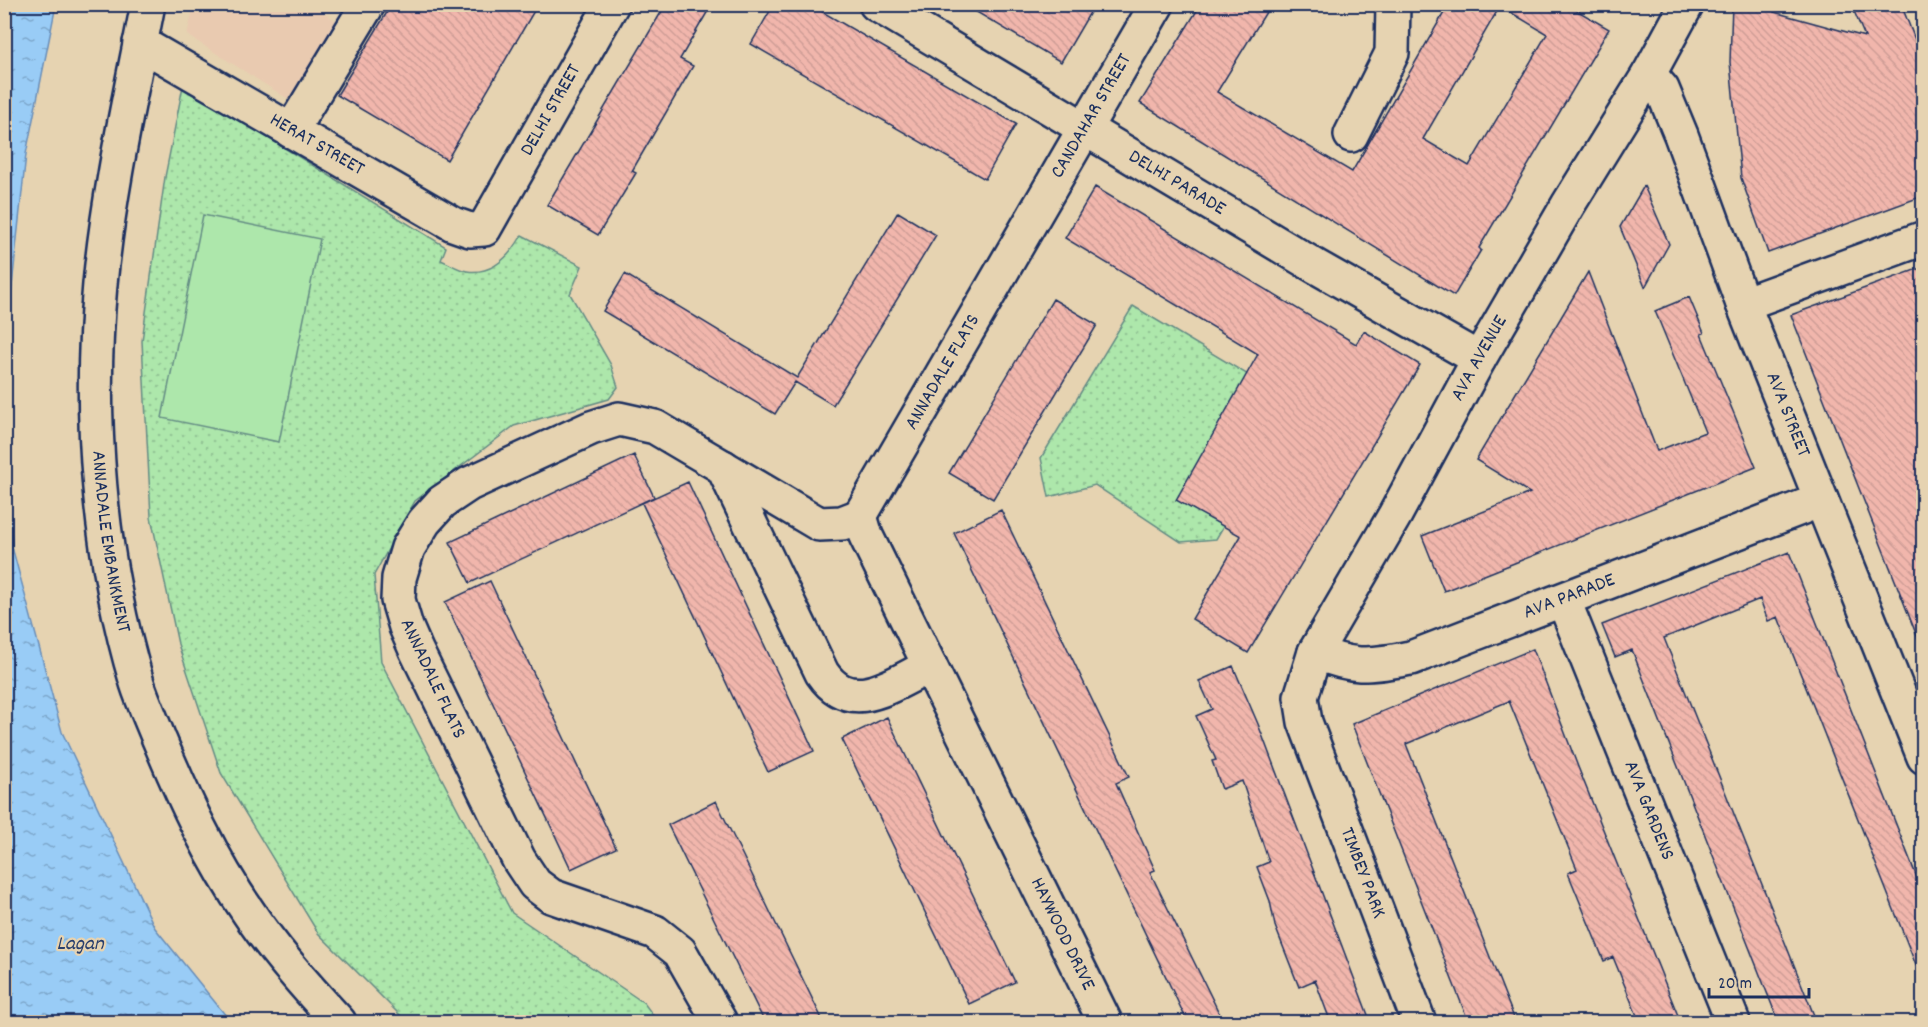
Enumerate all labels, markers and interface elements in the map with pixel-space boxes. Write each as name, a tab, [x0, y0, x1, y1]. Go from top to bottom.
street label: CANDAHAR STREET	[1045, 49, 1139, 184]
street label: DELHI STREET	[514, 59, 589, 161]
street label: HERAT STREET	[264, 107, 369, 184]
street label: DELHI PARADE	[1123, 143, 1230, 223]
street label: ANNADALE FLATS	[899, 309, 988, 435]
street label: AVA AVENUE	[1445, 310, 1515, 406]
street label: AVA STREET	[1758, 368, 1817, 461]
street label: ANNADALE EMBANKMENT	[83, 450, 137, 636]
street label: AVA PARADE	[1520, 567, 1619, 627]
street label: ANNADALE FLATS	[392, 614, 472, 744]
street label: AVA GARDENS	[1616, 757, 1681, 865]
street label: TIMBEY PARK	[1332, 823, 1392, 923]
street label: HAYWOOD DRIVE	[1022, 873, 1102, 996]
water label: Lagan	[56, 930, 105, 960]
scale bar	[1709, 961, 1810, 999]
text: 20 m	[1718, 972, 1752, 997]

